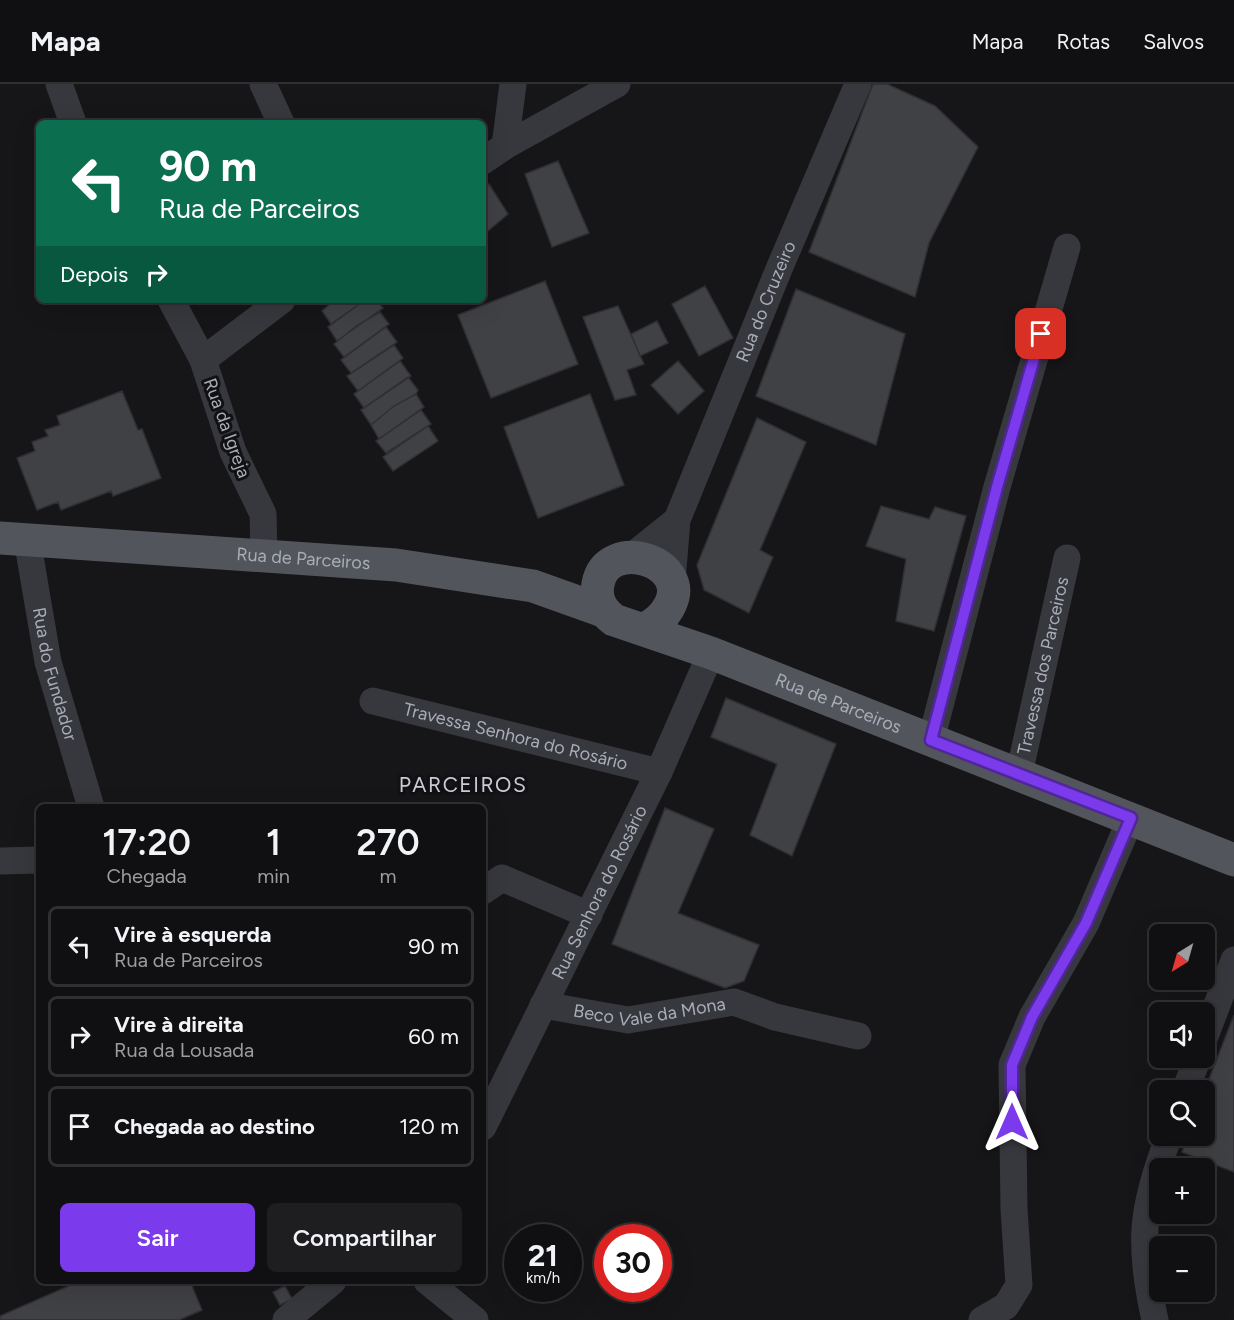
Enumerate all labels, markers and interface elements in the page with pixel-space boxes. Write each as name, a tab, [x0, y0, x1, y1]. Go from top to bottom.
text: Mapa	[30, 24, 101, 58]
text: Mapa	[972, 29, 1023, 54]
text: Rotas	[1056, 29, 1110, 54]
text: Salvos	[1143, 29, 1204, 54]
text: 90 m	[159, 141, 257, 192]
icon: left	[60, 144, 138, 222]
text: Rua de Parceiros	[159, 192, 360, 225]
street label: Rua do Cruzeiro	[731, 238, 801, 365]
icon: right	[140, 258, 173, 291]
text: Depois	[60, 261, 128, 288]
pin	[1015, 308, 1066, 359]
icon: arrive	[1024, 317, 1057, 350]
street label: Rua da Igreja	[199, 375, 255, 481]
street label: Rua de Parceiros	[236, 543, 371, 574]
street label: Travessa dos Parceiros	[1013, 575, 1074, 757]
street label: Rua do Fundador	[28, 606, 82, 743]
street label: Rua de Parceiros	[772, 668, 905, 738]
street label: Travessa Senhora do Rosário	[401, 698, 630, 775]
district label: PARCEIROS	[399, 772, 527, 797]
street label: Rua Senhora do Rosário	[547, 802, 652, 983]
text: 17:20	[102, 821, 191, 864]
text: 1	[266, 821, 281, 864]
text: 270	[356, 821, 420, 864]
text: Chegada	[106, 864, 187, 888]
text: min	[257, 864, 290, 888]
text: m	[379, 864, 397, 888]
text: Vire à esquerda	[114, 921, 272, 948]
north arrow	[1149, 924, 1215, 990]
map controls	[1149, 924, 1215, 1302]
icon: left	[63, 930, 96, 963]
text: 90 m	[408, 933, 459, 960]
text: Rua de Parceiros	[114, 948, 263, 972]
street label: Beco Vale da Mona	[572, 993, 727, 1031]
button: sound	[1149, 1002, 1215, 1068]
text: Vire à direita	[114, 1011, 244, 1038]
icon: right	[63, 1020, 96, 1053]
text: 60 m	[408, 1023, 459, 1050]
text: Rua da Lousada	[114, 1038, 254, 1062]
button: search	[1149, 1080, 1215, 1146]
position arrow	[980, 1090, 1044, 1154]
icon: arrive	[63, 1110, 96, 1143]
text: Chegada ao destino	[114, 1113, 315, 1140]
text: 120 m	[399, 1113, 459, 1140]
button: +	[1149, 1158, 1215, 1224]
button: Sair	[60, 1203, 255, 1272]
button: Compartilhar	[267, 1203, 462, 1272]
speed limit sign: 30	[594, 1224, 672, 1302]
button: −	[1149, 1236, 1215, 1302]
text: 21	[528, 1237, 558, 1274]
text: km/h	[526, 1269, 560, 1287]

